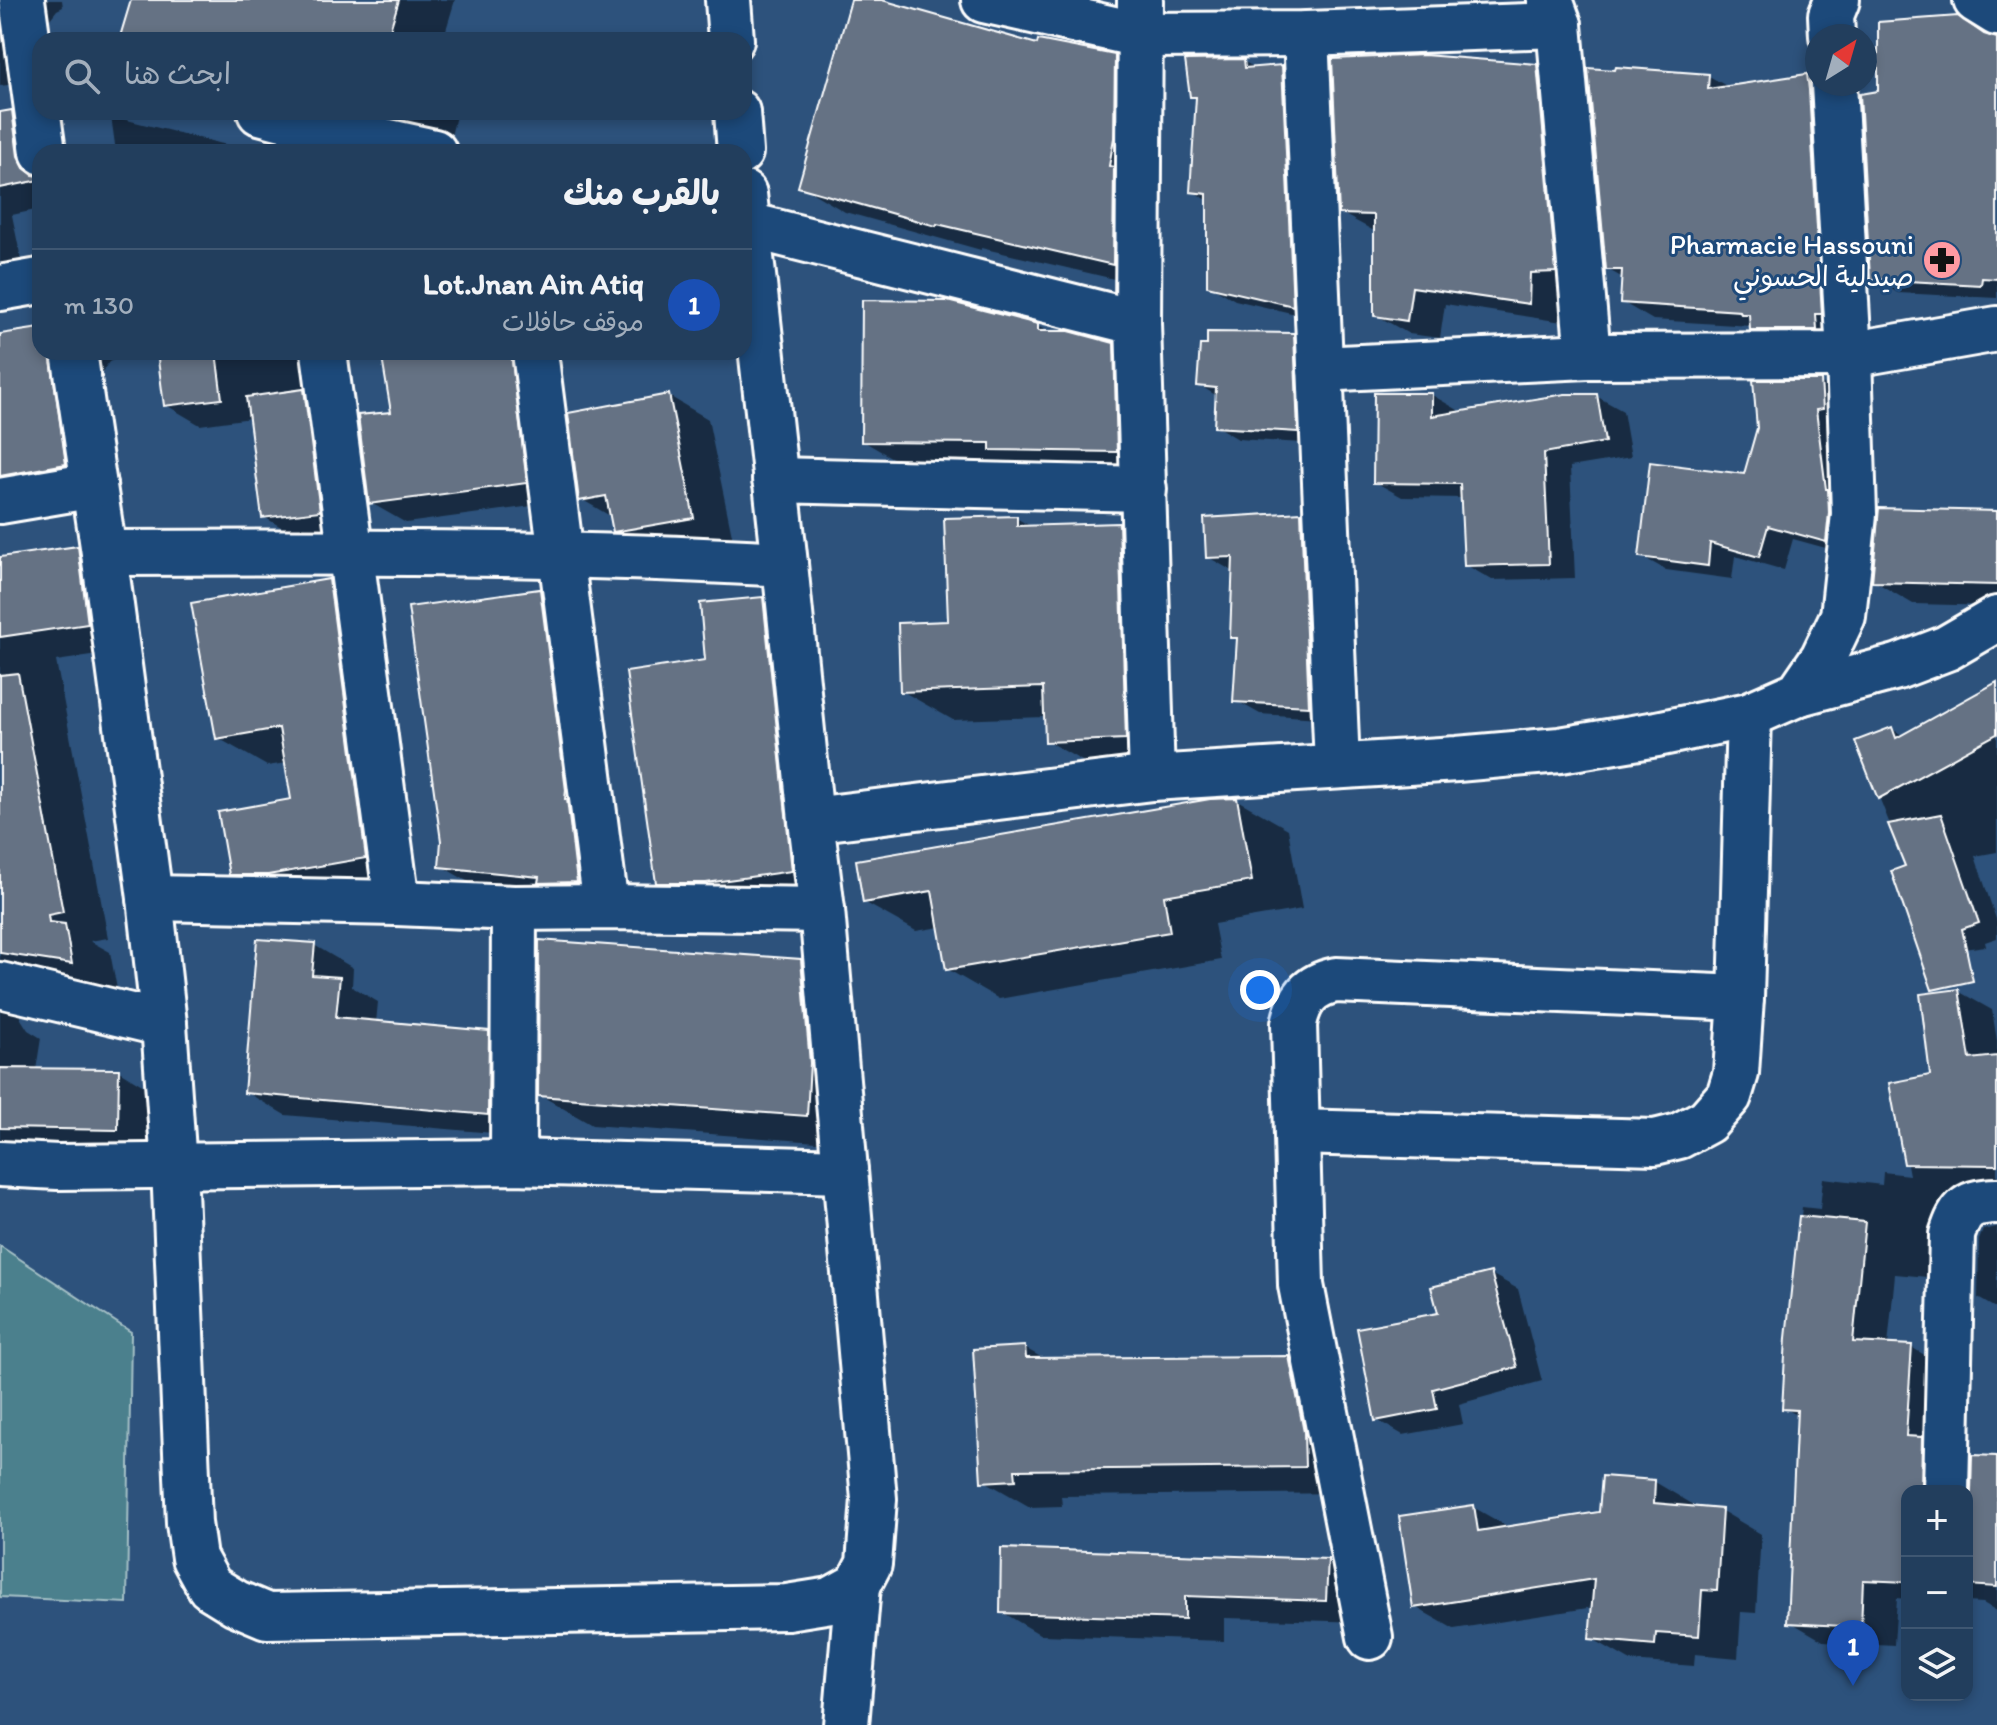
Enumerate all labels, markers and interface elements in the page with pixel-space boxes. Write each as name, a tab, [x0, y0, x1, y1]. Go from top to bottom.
north arrow	[1805, 24, 1877, 96]
search box	[32, 32, 752, 120]
icon: search	[60, 54, 104, 98]
text: ابحث هنا	[124, 55, 231, 92]
text: بالقرب منك	[563, 173, 720, 214]
place label: Pharmacie Hassouni صيدلية الحسوني	[1670, 227, 1914, 301]
pharmacy icon: Pharmacie Hassouni صيدلية الحسوني	[1921, 239, 1963, 281]
text: Lot.Jnan Ain Atiq	[423, 265, 644, 302]
text: 130 m	[64, 289, 134, 321]
text: 1	[688, 289, 700, 321]
text: موقف حافلات	[502, 306, 644, 338]
your location	[1240, 970, 1280, 1010]
map controls	[1901, 1485, 1973, 1701]
button: +	[1901, 1485, 1973, 1557]
button: −	[1901, 1557, 1973, 1629]
pin: 1	[1827, 1620, 1879, 1686]
button: layers	[1901, 1629, 1973, 1701]

